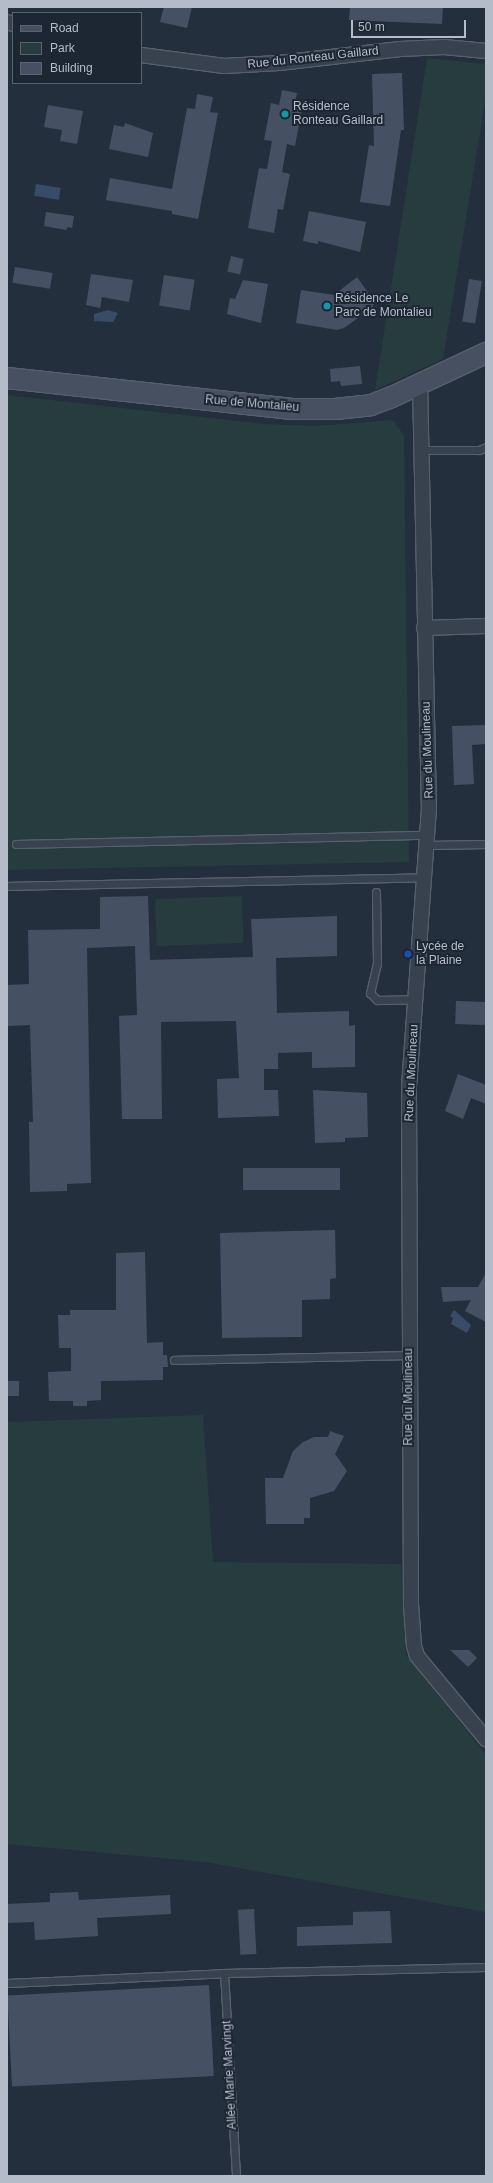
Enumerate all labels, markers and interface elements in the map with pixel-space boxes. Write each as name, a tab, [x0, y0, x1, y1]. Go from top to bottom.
legend	[12, 12, 142, 84]
scale bar	[353, 12, 468, 38]
text: 50 m	[358, 20, 385, 34]
text: Road	[50, 21, 79, 35]
text: Park	[50, 41, 75, 55]
street label: Rue du Ronteau Gaillard	[247, 44, 379, 72]
text: Building	[50, 61, 93, 75]
place label: Résidence Ronteau Gaillard	[293, 100, 383, 128]
marker: Résidence Ronteau Gaillard	[280, 109, 290, 119]
place label: Résidence Le Parc de Montalieu	[335, 292, 432, 320]
marker: Résidence Le Parc de Montalieu	[322, 301, 332, 311]
street label: Rue de Montalieu	[205, 393, 299, 415]
street label: Rue du Moulineau	[419, 701, 437, 799]
place label: Lycée de la Plaine	[416, 940, 464, 968]
marker: Lycée de la Plaine	[403, 949, 413, 959]
street label: Rue du Moulineau	[402, 1024, 422, 1122]
street label: Rue du Moulineau	[402, 1348, 416, 1446]
street label: Allée Marie Marvingt	[220, 2020, 240, 2130]

